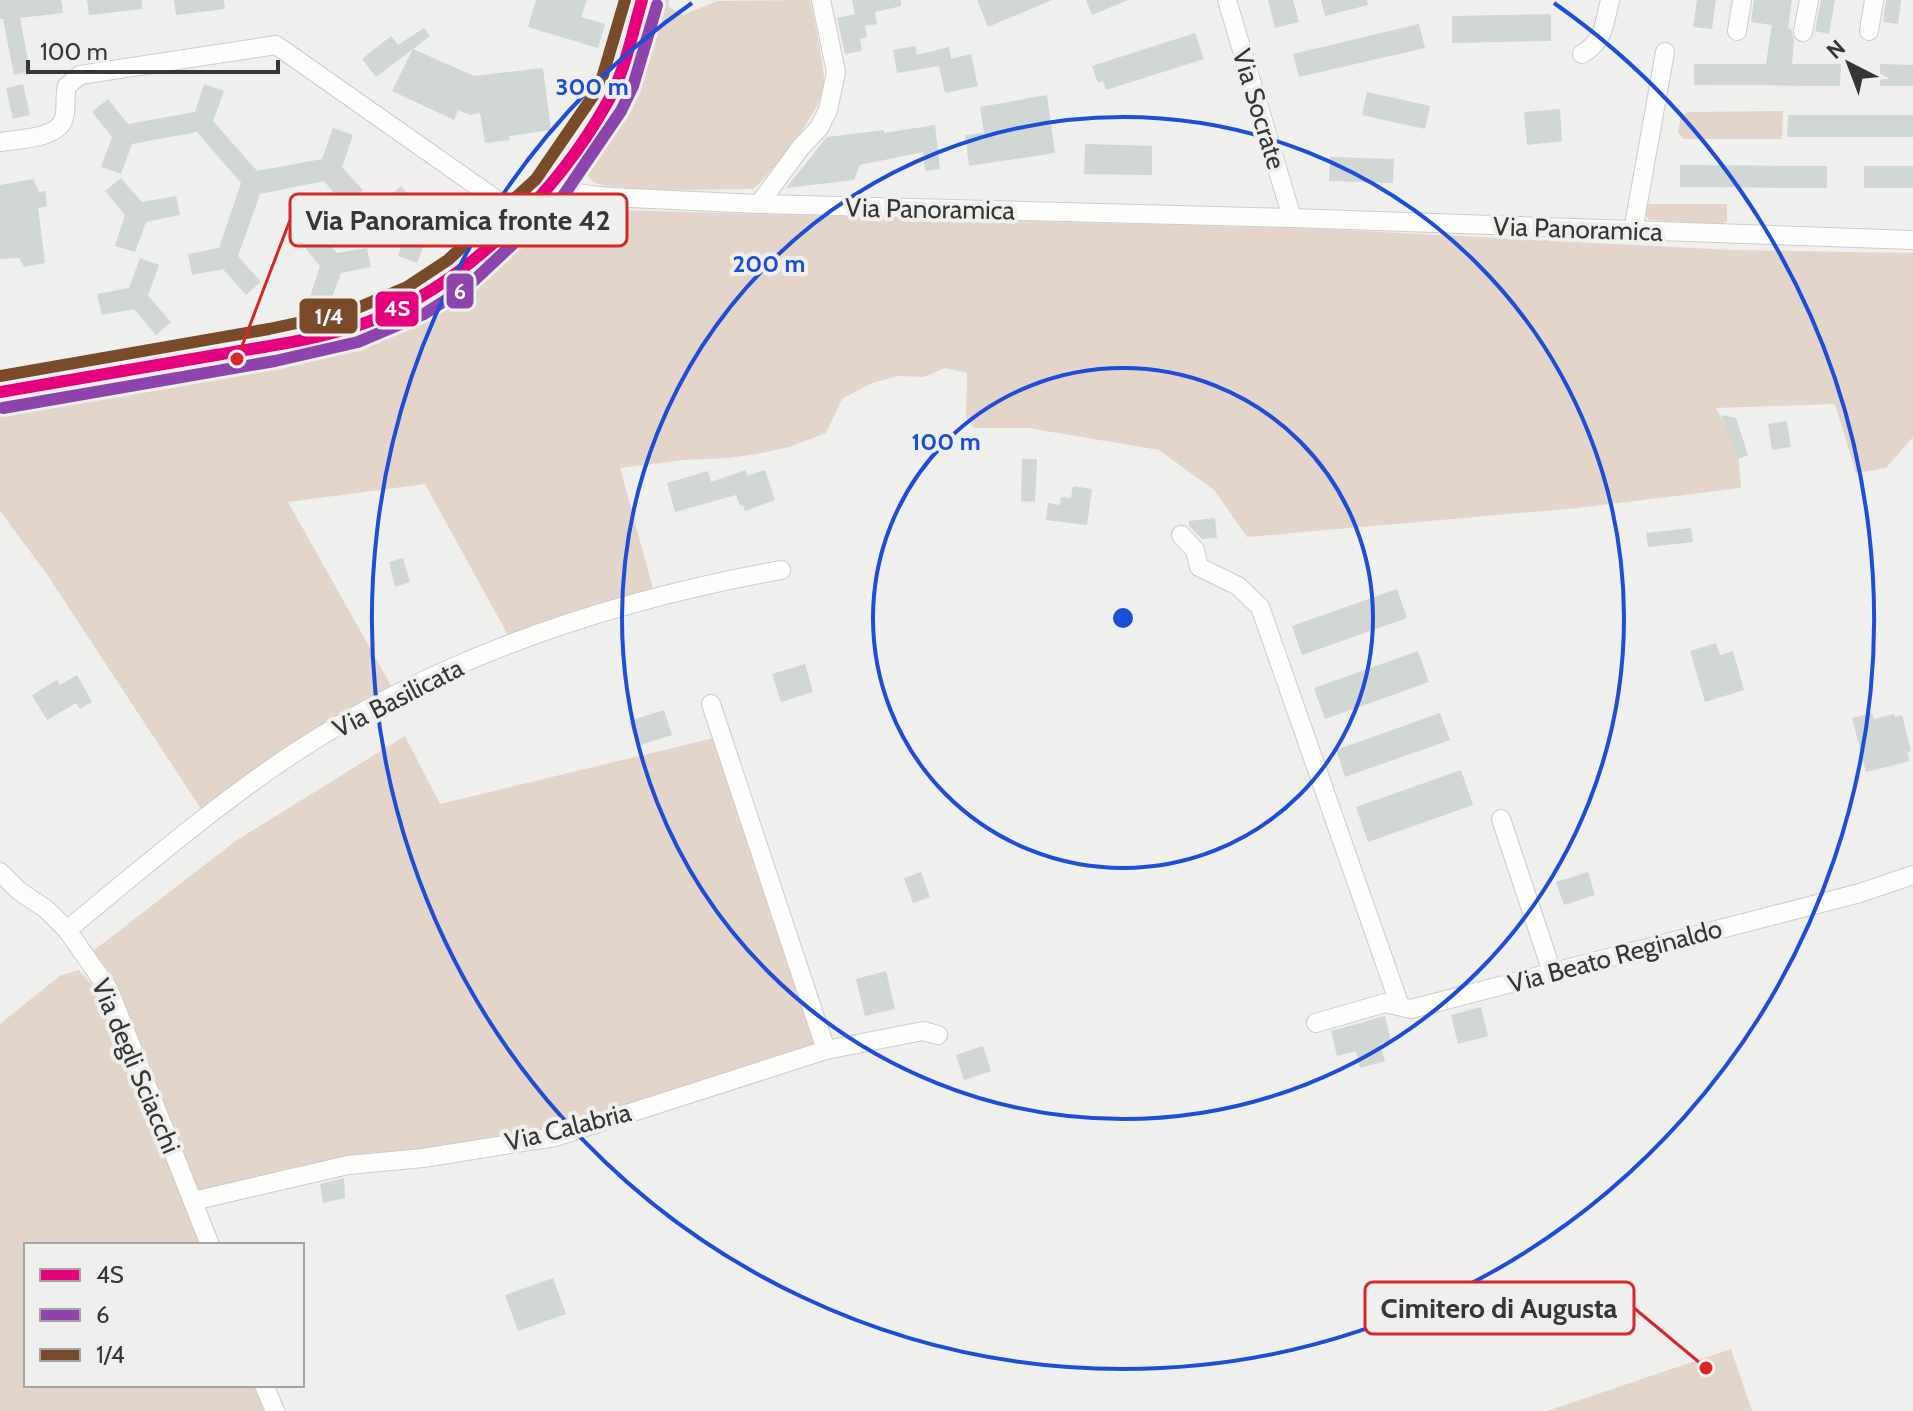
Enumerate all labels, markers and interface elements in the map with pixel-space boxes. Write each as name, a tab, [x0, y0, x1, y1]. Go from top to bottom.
scale bar	[28, 24, 278, 74]
north arrow	[1809, 24, 1889, 104]
text: N	[1821, 34, 1851, 65]
text: 100 m	[40, 37, 108, 66]
street label: Via Socrate	[1226, 45, 1292, 173]
text: 300 m	[555, 72, 629, 101]
street label: Via Panoramica	[845, 192, 1016, 226]
callout: Via Panoramica fronte 42	[290, 194, 627, 246]
text: Via Panoramica fronte 42	[305, 203, 611, 237]
street label: Via Panoramica	[1493, 210, 1664, 248]
text: 200 m	[733, 249, 805, 278]
line badge: 6	[445, 272, 475, 310]
text: 6	[454, 278, 466, 305]
line badge: 4S	[374, 290, 420, 328]
text: 4S	[384, 295, 410, 322]
line badge: 1/4	[298, 297, 359, 335]
text: 1/4	[315, 303, 343, 330]
text: 100 m	[911, 427, 981, 456]
centre of rings	[1109, 604, 1137, 632]
street label: Via Basilicata	[327, 651, 469, 745]
street label: Via Beato Reginaldo	[1505, 912, 1725, 1000]
street label: Via degli Sciacchi	[85, 974, 187, 1158]
street label: Via Calabria	[502, 1096, 635, 1158]
legend	[24, 1243, 304, 1387]
text: 4S	[96, 1260, 124, 1289]
callout: Cimitero di Augusta	[1365, 1282, 1634, 1334]
text: Cimitero di Augusta	[1380, 1291, 1618, 1325]
text: 6	[96, 1300, 110, 1329]
text: 1/4	[96, 1340, 125, 1369]

